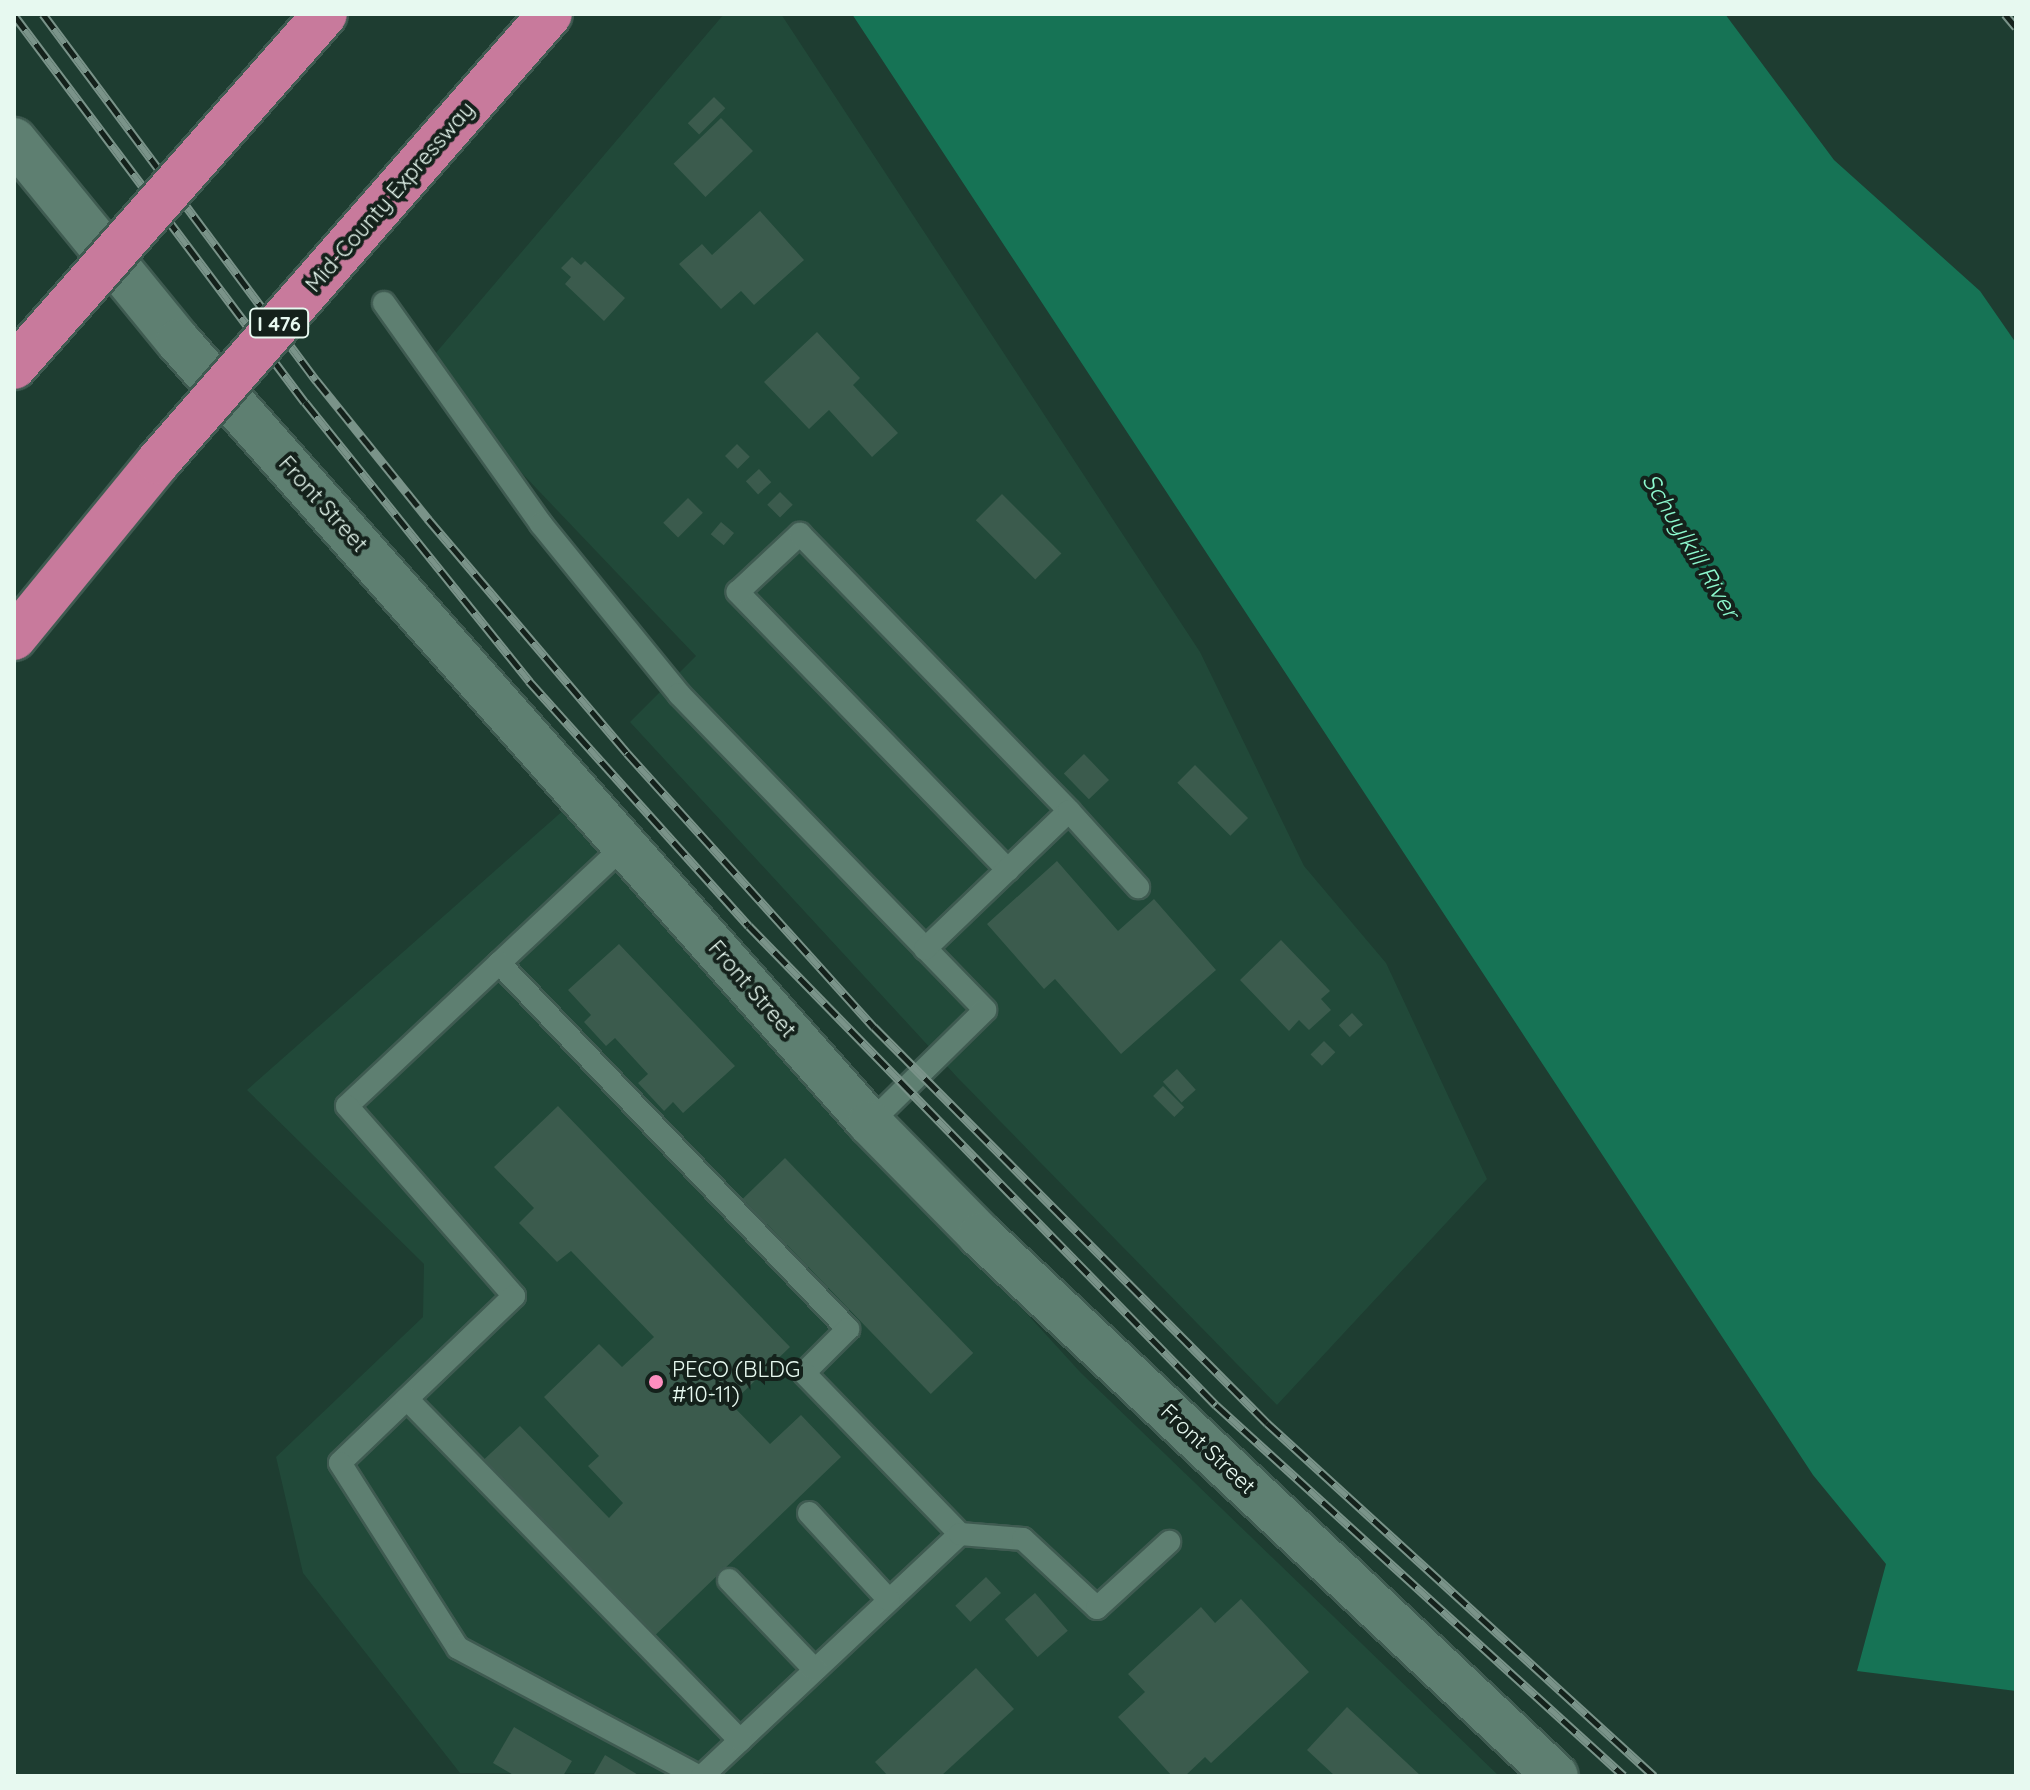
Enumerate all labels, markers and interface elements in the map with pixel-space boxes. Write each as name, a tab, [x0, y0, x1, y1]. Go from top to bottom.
street label: Mid-County Expressway	[300, 96, 480, 298]
road number: I 476	[249, 307, 309, 339]
street label: Front Street	[273, 451, 373, 557]
water label: Schuylkill River	[1636, 468, 1746, 624]
street label: Front Street	[703, 935, 801, 1043]
place label: PECO (BLDG #10-11)	[672, 1356, 800, 1408]
marker: PECO (BLDG #10-11)	[647, 1373, 665, 1391]
street label: Front Street	[1155, 1398, 1261, 1500]

